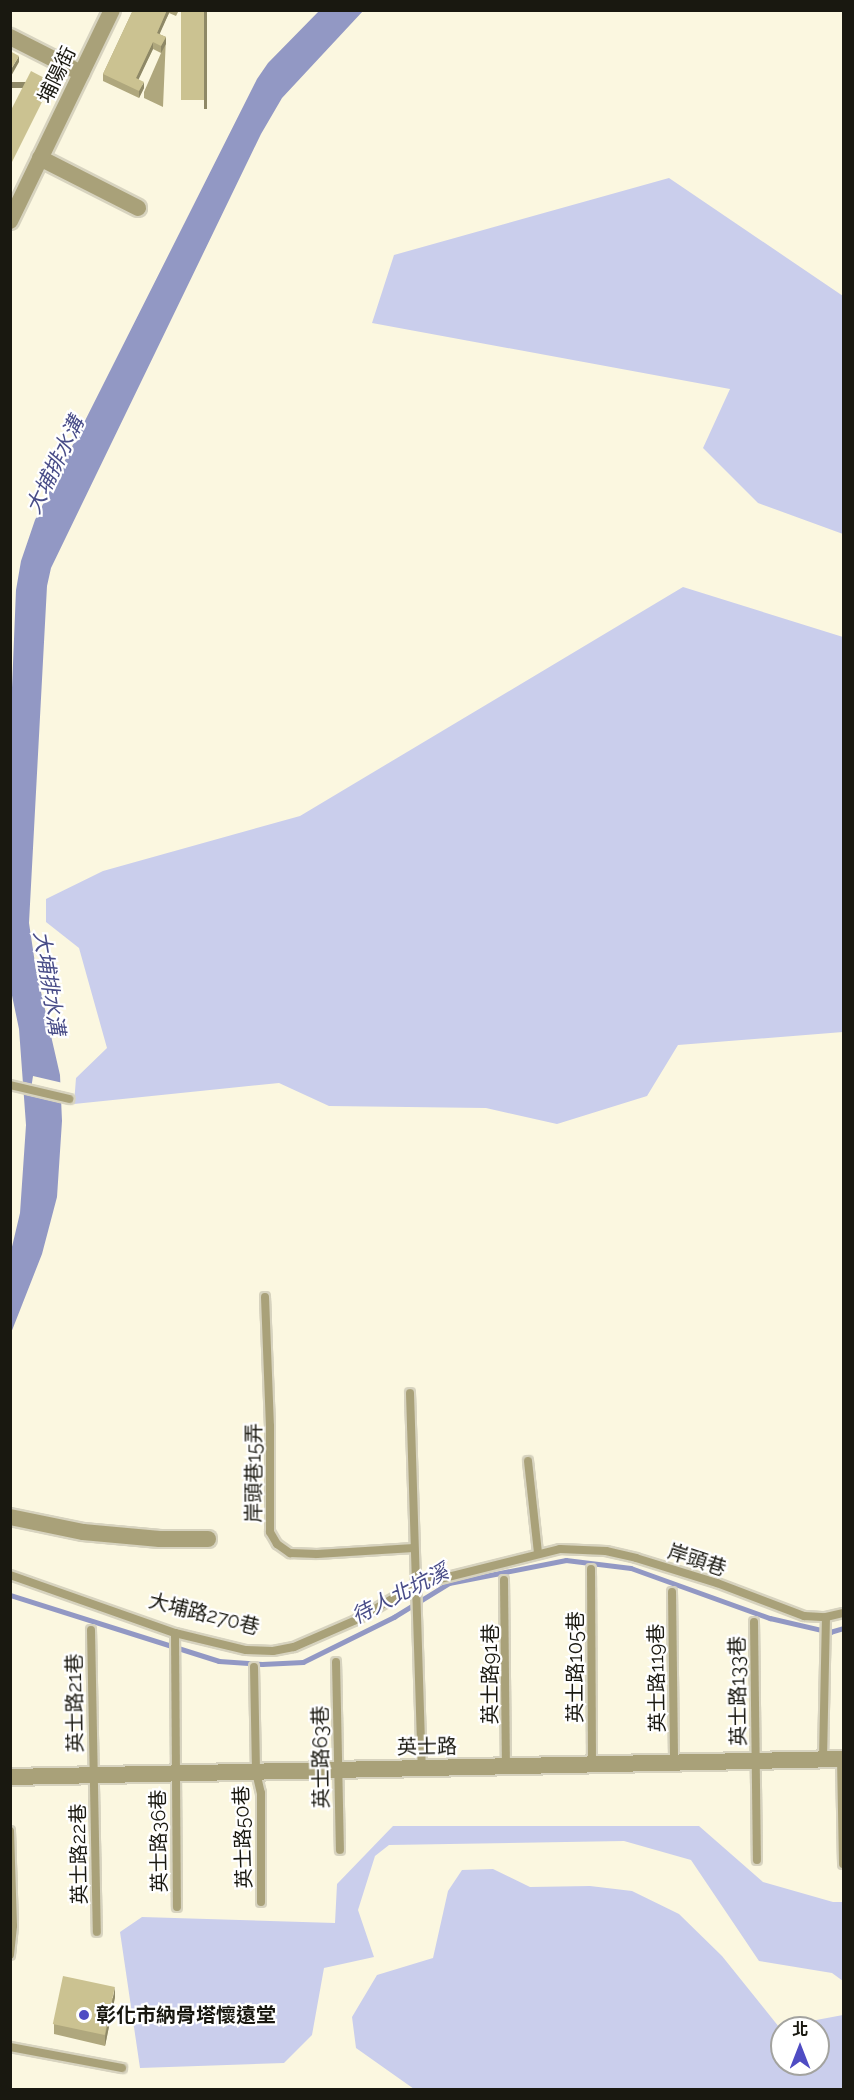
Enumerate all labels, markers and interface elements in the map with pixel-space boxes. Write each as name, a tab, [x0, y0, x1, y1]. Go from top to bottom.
street label: 埔陽街	[33, 43, 81, 107]
water label: 大埔排水溝	[21, 412, 89, 518]
water label: 大埔排水溝	[28, 929, 70, 1037]
street label: 岸頭巷15弄	[242, 1423, 266, 1523]
street label: 岸頭巷	[665, 1539, 729, 1581]
water label: 待人北坑溪	[348, 1559, 452, 1629]
street label: 大埔路270巷	[146, 1589, 262, 1639]
street label: 英士路105巷	[563, 1611, 587, 1723]
street label: 英士路119巷	[644, 1623, 670, 1733]
street label: 英士路91巷	[478, 1624, 502, 1724]
street label: 英士路133巷	[725, 1636, 751, 1746]
street label: 英士路21巷	[62, 1653, 88, 1753]
street label: 英士路63巷	[308, 1705, 334, 1809]
street label: 英士路	[397, 1734, 457, 1760]
street label: 英士路50巷	[229, 1785, 257, 1889]
street label: 英士路36巷	[146, 1789, 172, 1893]
street label: 英士路22巷	[66, 1803, 92, 1905]
place label: 彰化市納骨塔懷遠堂	[96, 2003, 276, 2027]
marker: 彰化市納骨塔懷遠堂	[77, 2008, 91, 2022]
north arrow	[770, 2016, 830, 2076]
text: 北	[792, 2020, 808, 2039]

